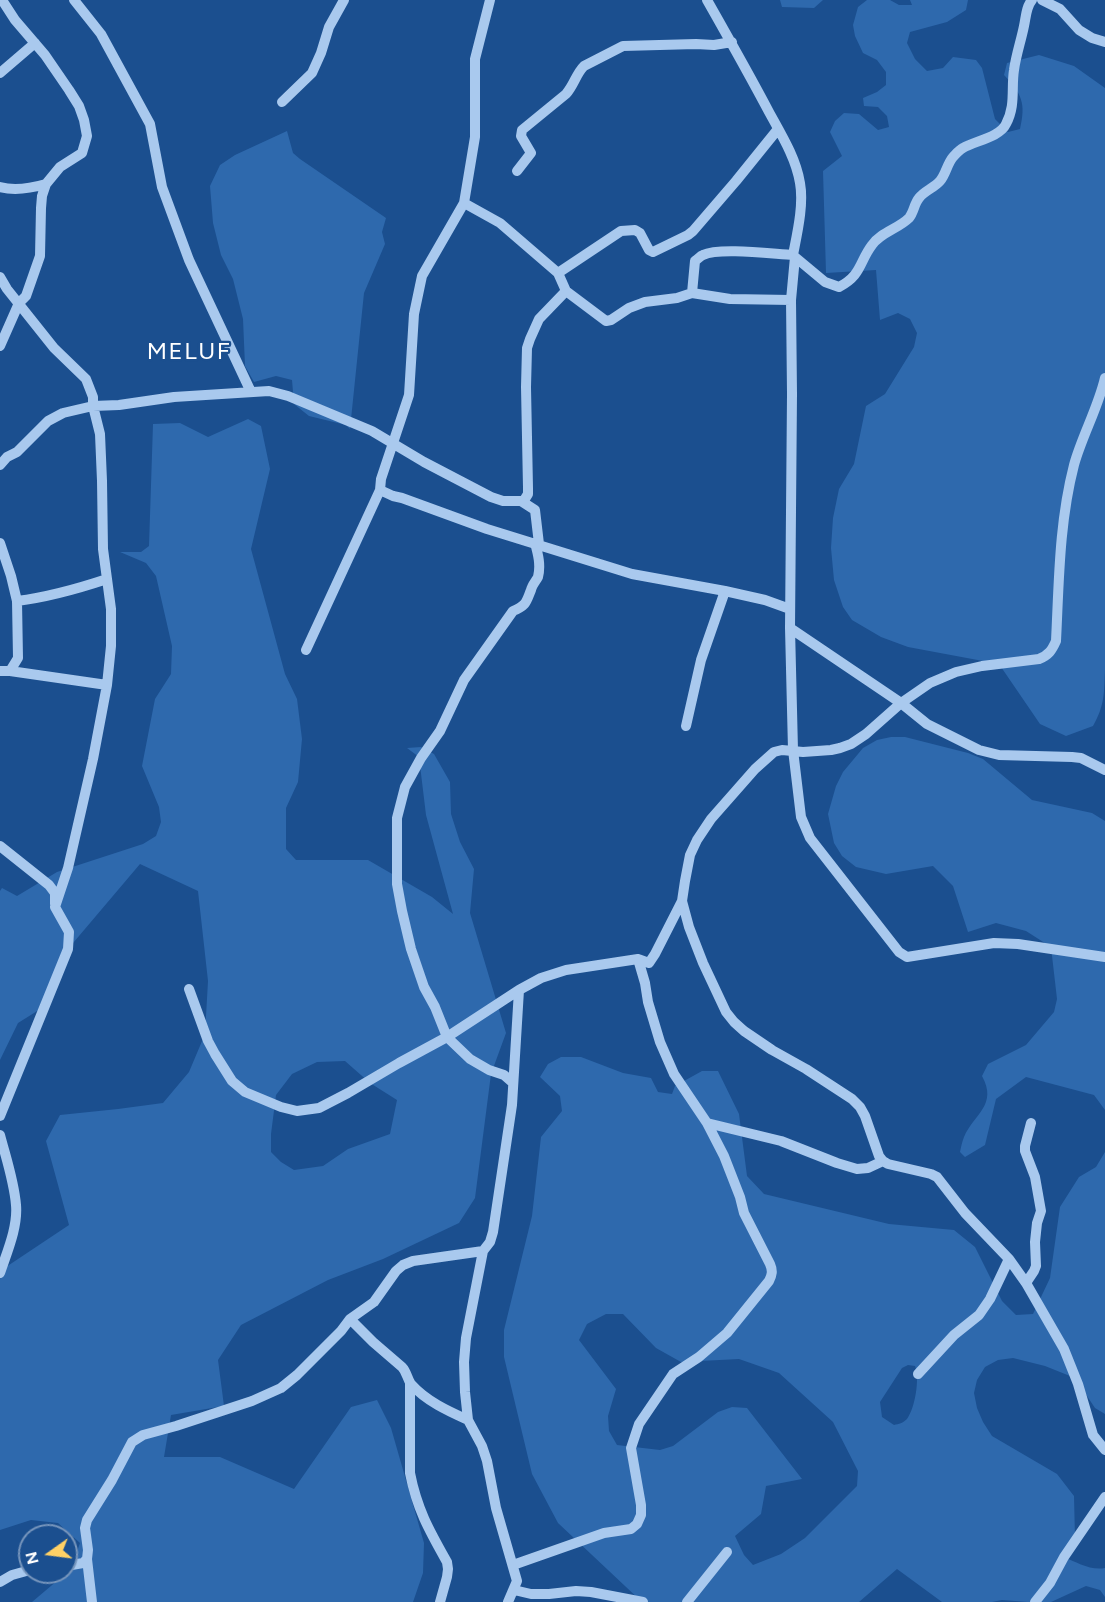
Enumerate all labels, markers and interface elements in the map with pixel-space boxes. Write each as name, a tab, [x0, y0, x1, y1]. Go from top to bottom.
district label: MELUF	[147, 338, 231, 366]
north arrow	[18, 1524, 78, 1584]
text: N	[21, 1550, 43, 1566]

